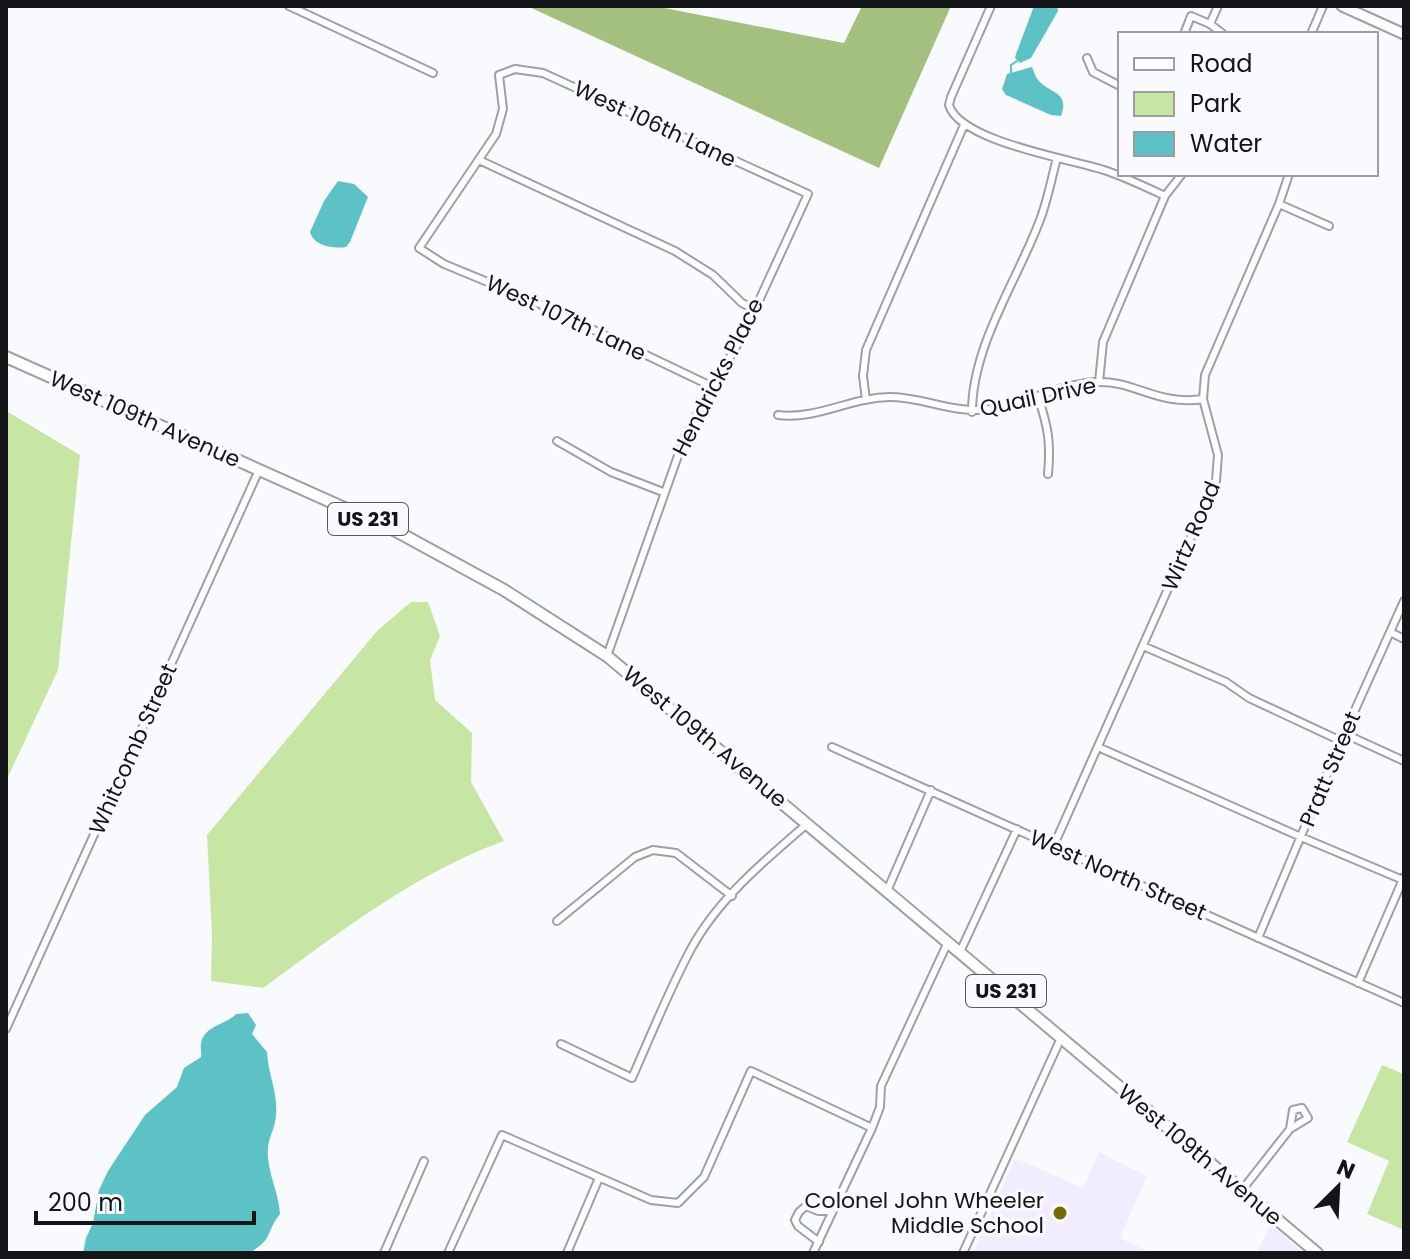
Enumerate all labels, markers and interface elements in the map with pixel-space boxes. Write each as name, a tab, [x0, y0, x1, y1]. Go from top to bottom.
legend	[1118, 32, 1378, 176]
text: Road	[1190, 47, 1252, 80]
street label: West 106th Lane	[569, 73, 741, 175]
text: Park	[1190, 87, 1242, 120]
text: Water	[1190, 127, 1262, 160]
street label: West 107th Lane	[481, 267, 651, 369]
street label: Hendricks Place	[665, 293, 771, 461]
street label: West 109th Avenue	[45, 363, 245, 475]
street label: Quail Drive	[977, 370, 1099, 424]
street label: Wirtz Road	[1154, 476, 1228, 596]
road number: US 231	[328, 503, 408, 535]
street label: Whitcomb Street	[81, 659, 185, 839]
street label: West 109th Avenue	[616, 659, 794, 815]
street label: Pratt Street	[1292, 707, 1368, 831]
street label: West North Street	[1025, 822, 1211, 928]
road number: US 231	[966, 975, 1046, 1007]
street label: West 109th Avenue	[1111, 1077, 1289, 1233]
north arrow	[1298, 1147, 1378, 1227]
text: N	[1332, 1152, 1360, 1187]
scale bar	[36, 1175, 254, 1225]
place label: Colonel John Wheeler Middle School	[805, 1185, 1044, 1241]
text: 200 m	[48, 1186, 123, 1219]
marker: Colonel John Wheeler Middle School	[1051, 1204, 1069, 1222]

